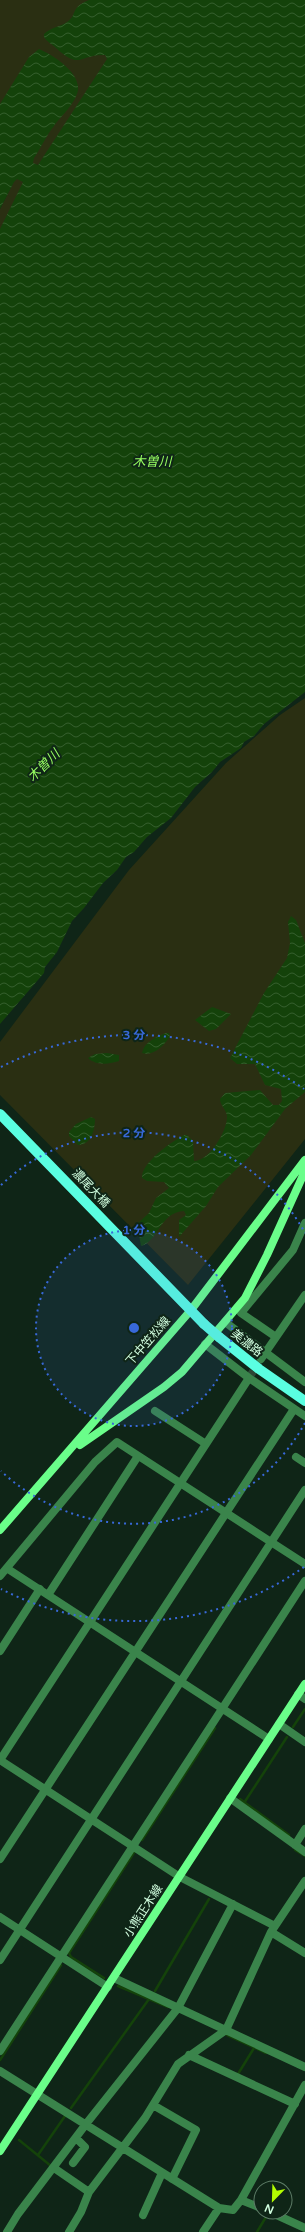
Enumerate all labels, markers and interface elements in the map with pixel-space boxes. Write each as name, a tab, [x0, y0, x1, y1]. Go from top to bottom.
water label: 木曽川	[132, 454, 173, 470]
water label: 木曽川	[24, 745, 65, 785]
text: 3 分	[123, 1028, 145, 1042]
text: 2 分	[123, 1126, 145, 1140]
street label: 濃尾大橋	[69, 1166, 113, 1210]
text: 1 分	[123, 1223, 145, 1237]
street label: 下中笠松線	[123, 1314, 173, 1368]
centre of rings	[127, 1321, 141, 1335]
street label: 美濃路	[229, 1326, 265, 1360]
street label: 小熊正木線	[121, 1882, 165, 1940]
north arrow	[253, 2180, 293, 2220]
text: N	[263, 2201, 276, 2216]

